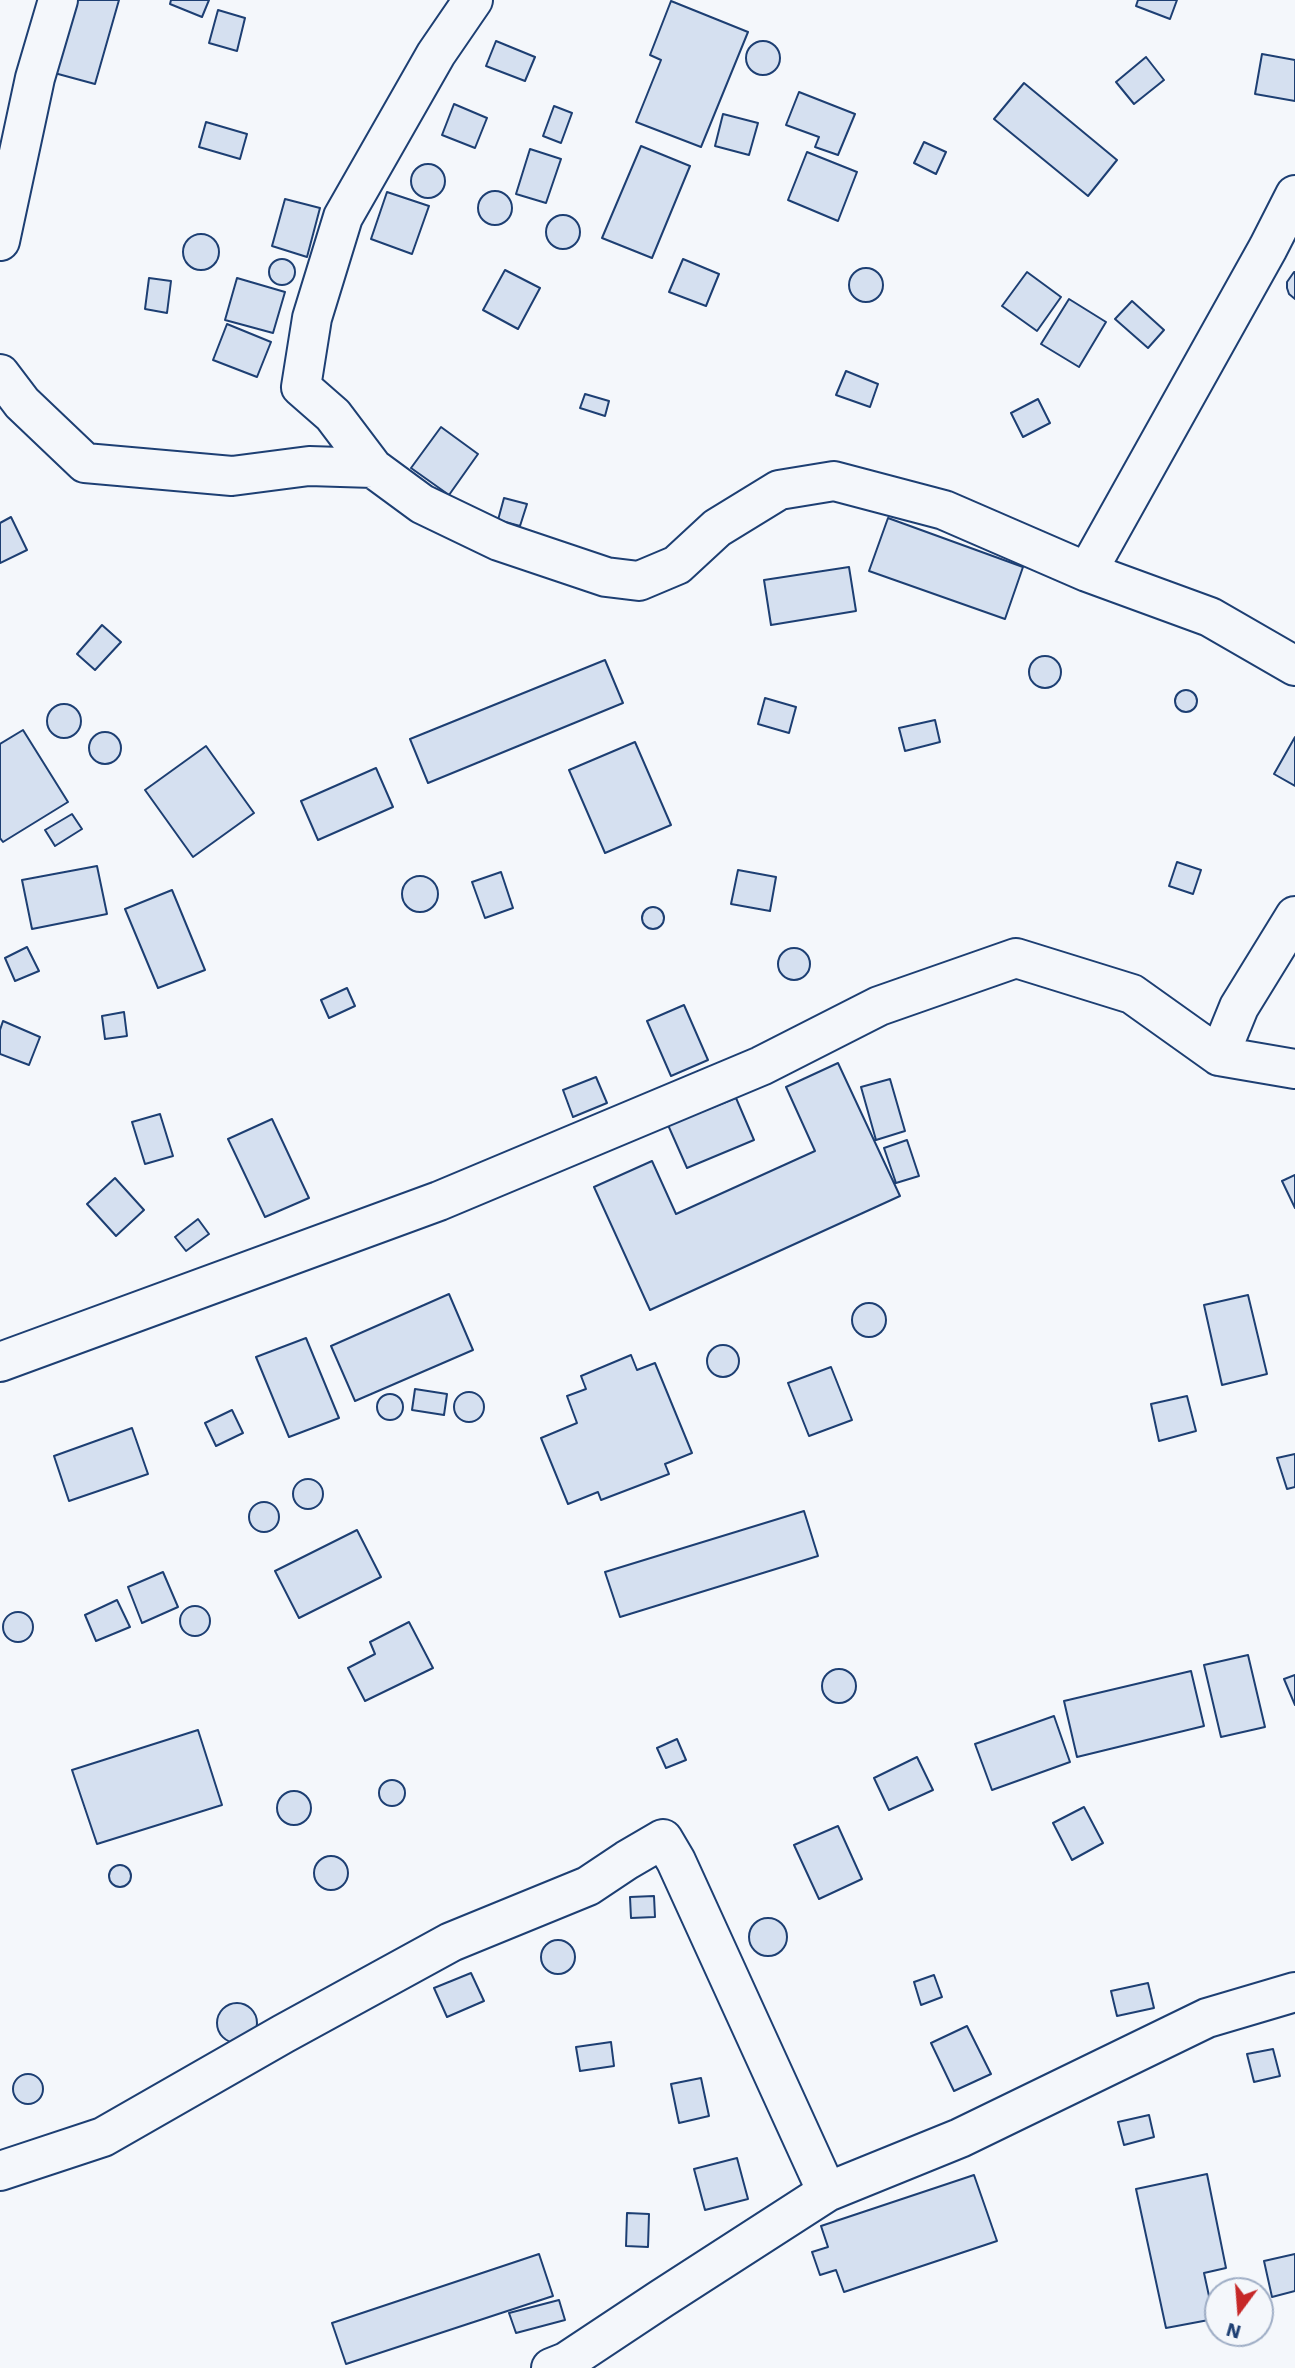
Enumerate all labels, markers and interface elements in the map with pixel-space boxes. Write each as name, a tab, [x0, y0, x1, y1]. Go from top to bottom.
north arrow	[1204, 2277, 1274, 2347]
text: N	[1224, 2318, 1244, 2344]

